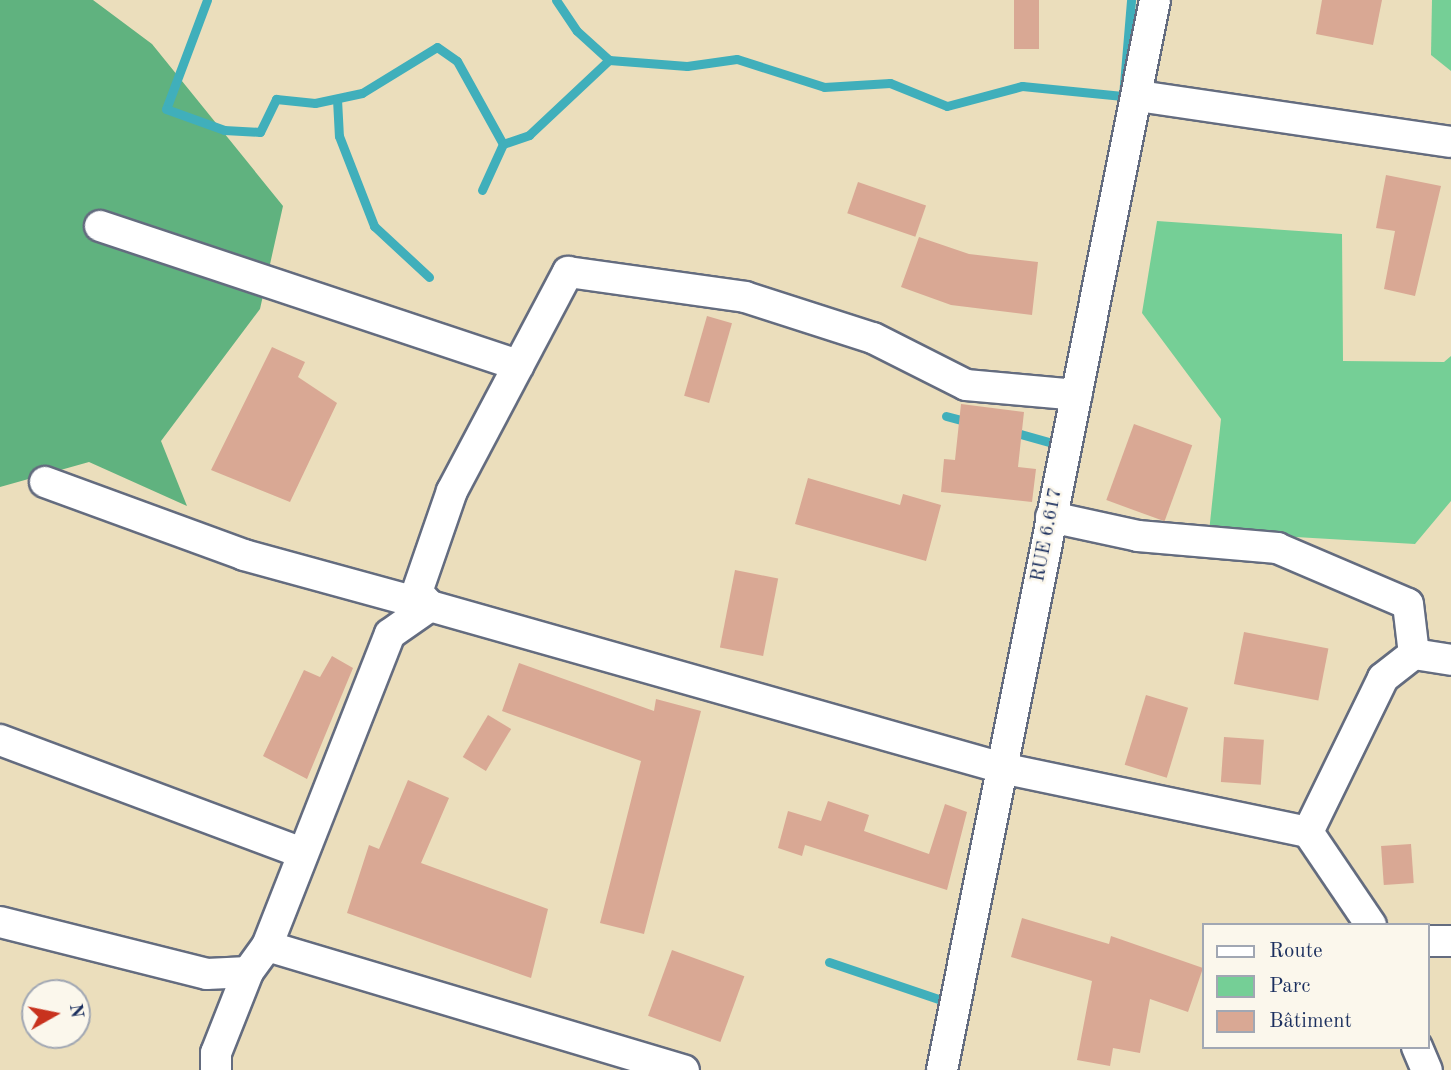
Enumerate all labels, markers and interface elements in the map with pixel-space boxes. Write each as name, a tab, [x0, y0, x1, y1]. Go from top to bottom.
street label: RUE 6.617	[1028, 486, 1068, 584]
legend	[1202, 923, 1430, 1049]
text: Route	[1269, 941, 1323, 962]
text: Parc	[1269, 976, 1311, 997]
north arrow	[21, 979, 91, 1049]
text: N	[65, 1002, 86, 1020]
text: Bâtiment	[1269, 1011, 1352, 1032]

